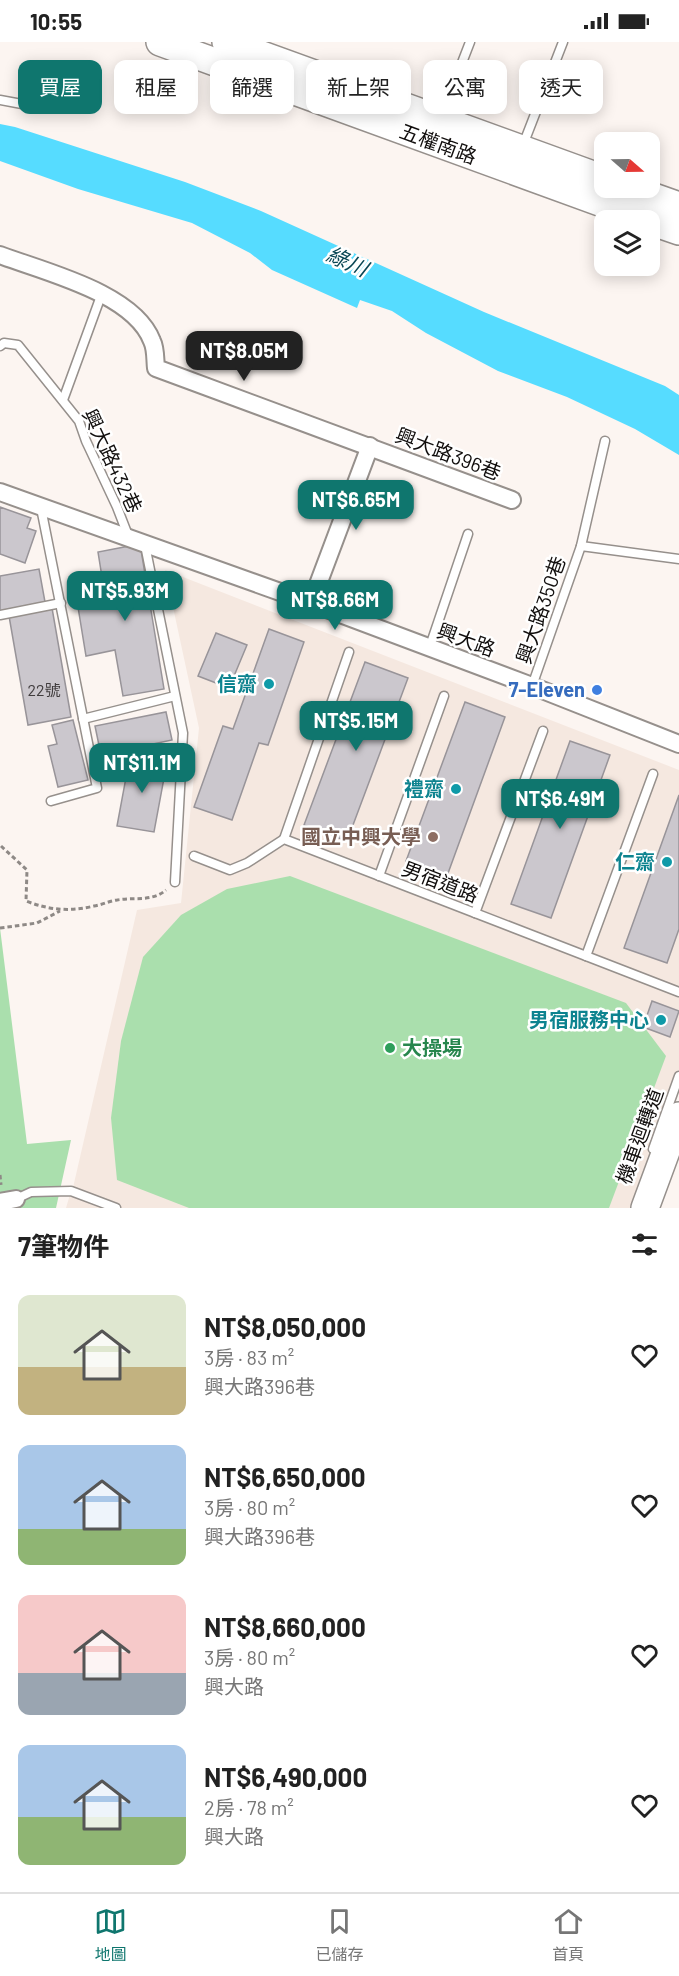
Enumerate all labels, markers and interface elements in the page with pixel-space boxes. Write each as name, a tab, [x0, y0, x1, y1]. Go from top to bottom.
text: 10:55	[30, 8, 82, 34]
chip: 買屋	[18, 60, 102, 114]
chip: 租屋	[114, 60, 198, 114]
chip: 篩選	[210, 60, 294, 114]
chip: 新上架	[306, 60, 411, 114]
chip: 公寓	[423, 60, 507, 114]
chip: 透天	[519, 60, 603, 114]
street label: 五權南路	[397, 118, 480, 168]
north arrow	[594, 132, 660, 198]
map controls	[594, 132, 660, 276]
button: layers	[594, 210, 660, 276]
water label: 綠川	[323, 241, 374, 281]
pin: NT$8.05M	[182, 331, 306, 382]
text: NT$8.05M	[200, 338, 288, 362]
street label: 興大路432巷	[78, 405, 147, 516]
street label: 興大路396巷	[392, 422, 504, 484]
pin: NT$6.65M	[294, 480, 418, 531]
text: NT$6.65M	[312, 487, 400, 511]
street label: 興大路350巷	[510, 553, 570, 666]
pin: NT$5.93M	[63, 571, 187, 622]
text: NT$5.93M	[81, 578, 169, 602]
pin: NT$8.66M	[273, 580, 397, 631]
text: NT$8.66M	[291, 587, 379, 611]
street label: 興大路	[434, 618, 499, 661]
place label: 信齋	[217, 671, 257, 695]
marker: 信齋	[262, 677, 276, 691]
place label: 7-Eleven	[508, 677, 585, 701]
house number: 22號	[27, 680, 61, 699]
marker: 7-Eleven	[590, 683, 604, 697]
pin: NT$5.15M	[294, 701, 418, 752]
text: NT$5.15M	[314, 708, 398, 732]
pin: NT$11.1M	[80, 743, 204, 794]
text: NT$11.1M	[103, 750, 181, 774]
place label: 禮齋	[404, 776, 444, 800]
pin: NT$6.49M	[498, 779, 622, 830]
marker: 禮齋	[449, 782, 463, 796]
text: NT$6.49M	[515, 786, 605, 810]
place label: 國立中興大學	[301, 824, 421, 848]
marker: 國立中興大學	[426, 830, 440, 844]
place label: 仁齋	[615, 849, 655, 873]
marker: 仁齋	[660, 855, 674, 869]
street label: 男宿道路	[399, 856, 482, 907]
place label: 男宿服務中心	[529, 1007, 649, 1031]
marker: 男宿服務中心	[654, 1013, 668, 1027]
place label: 大操場	[402, 1035, 462, 1059]
marker: 大操場	[383, 1041, 397, 1055]
street label: 機車迴轉道	[611, 1085, 667, 1187]
icon: filters	[628, 1228, 661, 1261]
text: 7筆物件	[18, 1230, 109, 1261]
text: NT$8,050,000	[204, 1311, 366, 1342]
icon: home	[66, 1319, 138, 1391]
icon: heart	[628, 1339, 661, 1372]
text: 3房 · 83 m²	[204, 1345, 294, 1369]
text: 興大路396巷	[204, 1374, 315, 1398]
text: NT$6,650,000	[204, 1461, 366, 1492]
icon: home	[66, 1469, 138, 1541]
icon: heart	[628, 1489, 661, 1522]
text: 3房 · 80 m²	[204, 1495, 295, 1519]
text: 興大路396巷	[204, 1524, 315, 1548]
text: NT$8,660,000	[204, 1611, 366, 1642]
icon: home	[66, 1619, 138, 1691]
icon: heart	[628, 1639, 661, 1672]
text: 3房 · 80 m²	[204, 1645, 295, 1669]
text: 興大路	[204, 1674, 264, 1698]
text: NT$6,490,000	[204, 1761, 367, 1792]
icon: home	[66, 1769, 138, 1841]
icon: heart	[628, 1789, 661, 1822]
text: 2房 · 78 m²	[204, 1795, 294, 1819]
text: 興大路	[204, 1824, 264, 1848]
tab: 地圖	[94, 1905, 127, 1965]
tab: 已儲存	[315, 1905, 364, 1965]
tab: 首頁	[552, 1905, 585, 1965]

